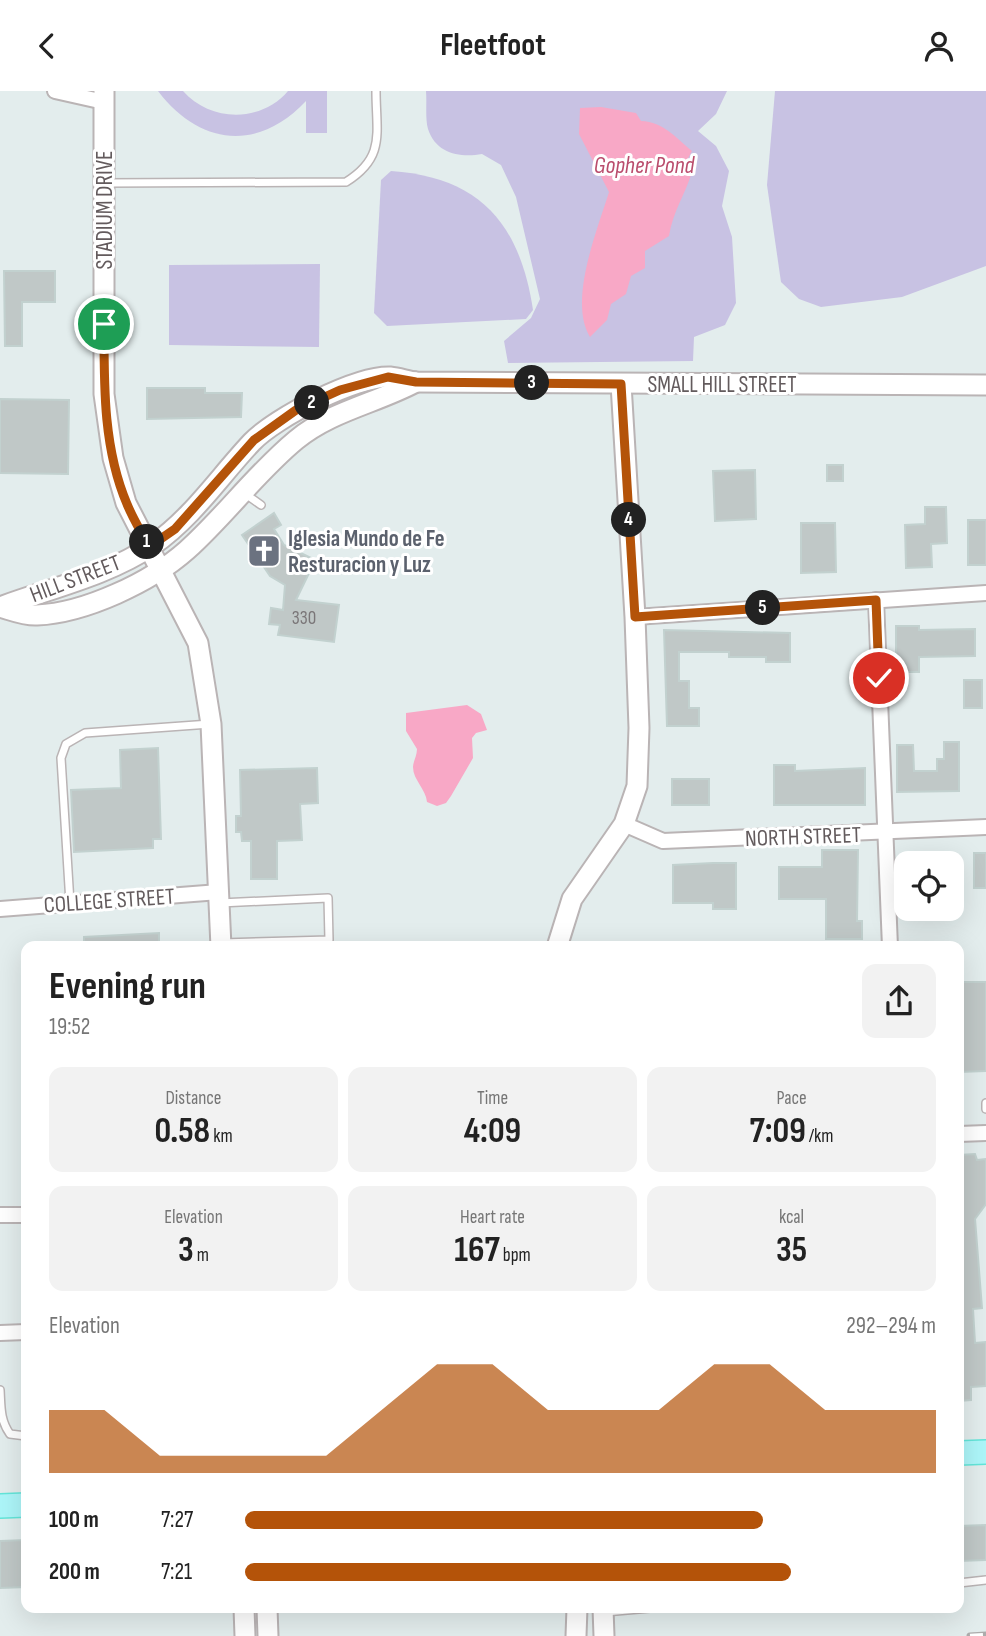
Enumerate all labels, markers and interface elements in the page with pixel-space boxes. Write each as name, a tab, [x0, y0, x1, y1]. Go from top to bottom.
text: Fleetfoot	[440, 26, 546, 65]
icon: back	[28, 27, 66, 65]
icon: person	[920, 27, 958, 65]
street label: STADIUM DRIVE	[91, 150, 119, 270]
water label: Gopher Pond	[594, 151, 696, 180]
pin	[74, 294, 134, 354]
icon: arrive	[85, 305, 123, 343]
pin: 3	[514, 365, 550, 401]
text: 3	[527, 371, 536, 394]
street label: SMALL HILL STREET	[648, 371, 796, 399]
pin: 2	[294, 385, 330, 421]
text: 2	[307, 391, 316, 414]
pin: 4	[612, 503, 646, 537]
text: 4	[624, 508, 633, 531]
pin: 1	[130, 525, 164, 559]
place label: Iglesia Mundo de Fe Resturacion y Luz	[288, 525, 445, 579]
text: 1	[143, 530, 150, 553]
church icon: Iglesia Mundo de Fe Resturacion y Luz	[245, 532, 283, 570]
street label: HILL STREET	[26, 549, 125, 609]
pin: 5	[746, 591, 780, 625]
text: 5	[758, 596, 767, 619]
house number: 330	[292, 607, 316, 630]
pin	[849, 648, 909, 708]
icon: check	[860, 659, 898, 697]
street label: NORTH STREET	[745, 821, 861, 853]
map controls	[894, 851, 964, 921]
button: locate	[894, 851, 964, 921]
street label: COLLEGE STREET	[43, 882, 175, 920]
text: Evening run	[49, 964, 206, 1009]
button: share	[862, 964, 936, 1038]
text: 19:52	[49, 1013, 90, 1041]
text: Distance	[165, 1087, 222, 1110]
text: Time	[477, 1087, 508, 1110]
text: Pace	[776, 1087, 807, 1110]
text: 0.58	[154, 1110, 210, 1153]
text: 4:09	[464, 1110, 521, 1153]
text: 7:09	[750, 1110, 806, 1153]
text: km	[210, 1125, 233, 1148]
text: /km	[806, 1125, 833, 1148]
text: Elevation	[164, 1206, 223, 1229]
text: Heart rate	[460, 1206, 525, 1229]
text: kcal	[779, 1206, 804, 1229]
text: 3	[178, 1229, 194, 1272]
text: 167	[454, 1229, 500, 1272]
text: 35	[776, 1229, 807, 1272]
text: m	[194, 1244, 209, 1267]
text: bpm	[500, 1244, 531, 1267]
text: Elevation	[49, 1312, 120, 1340]
text: 292–294 m	[846, 1312, 936, 1340]
text: 100 m	[49, 1506, 99, 1534]
text: 7:27	[161, 1506, 193, 1534]
text: 200 m	[49, 1558, 100, 1586]
text: 7:21	[161, 1558, 192, 1586]

